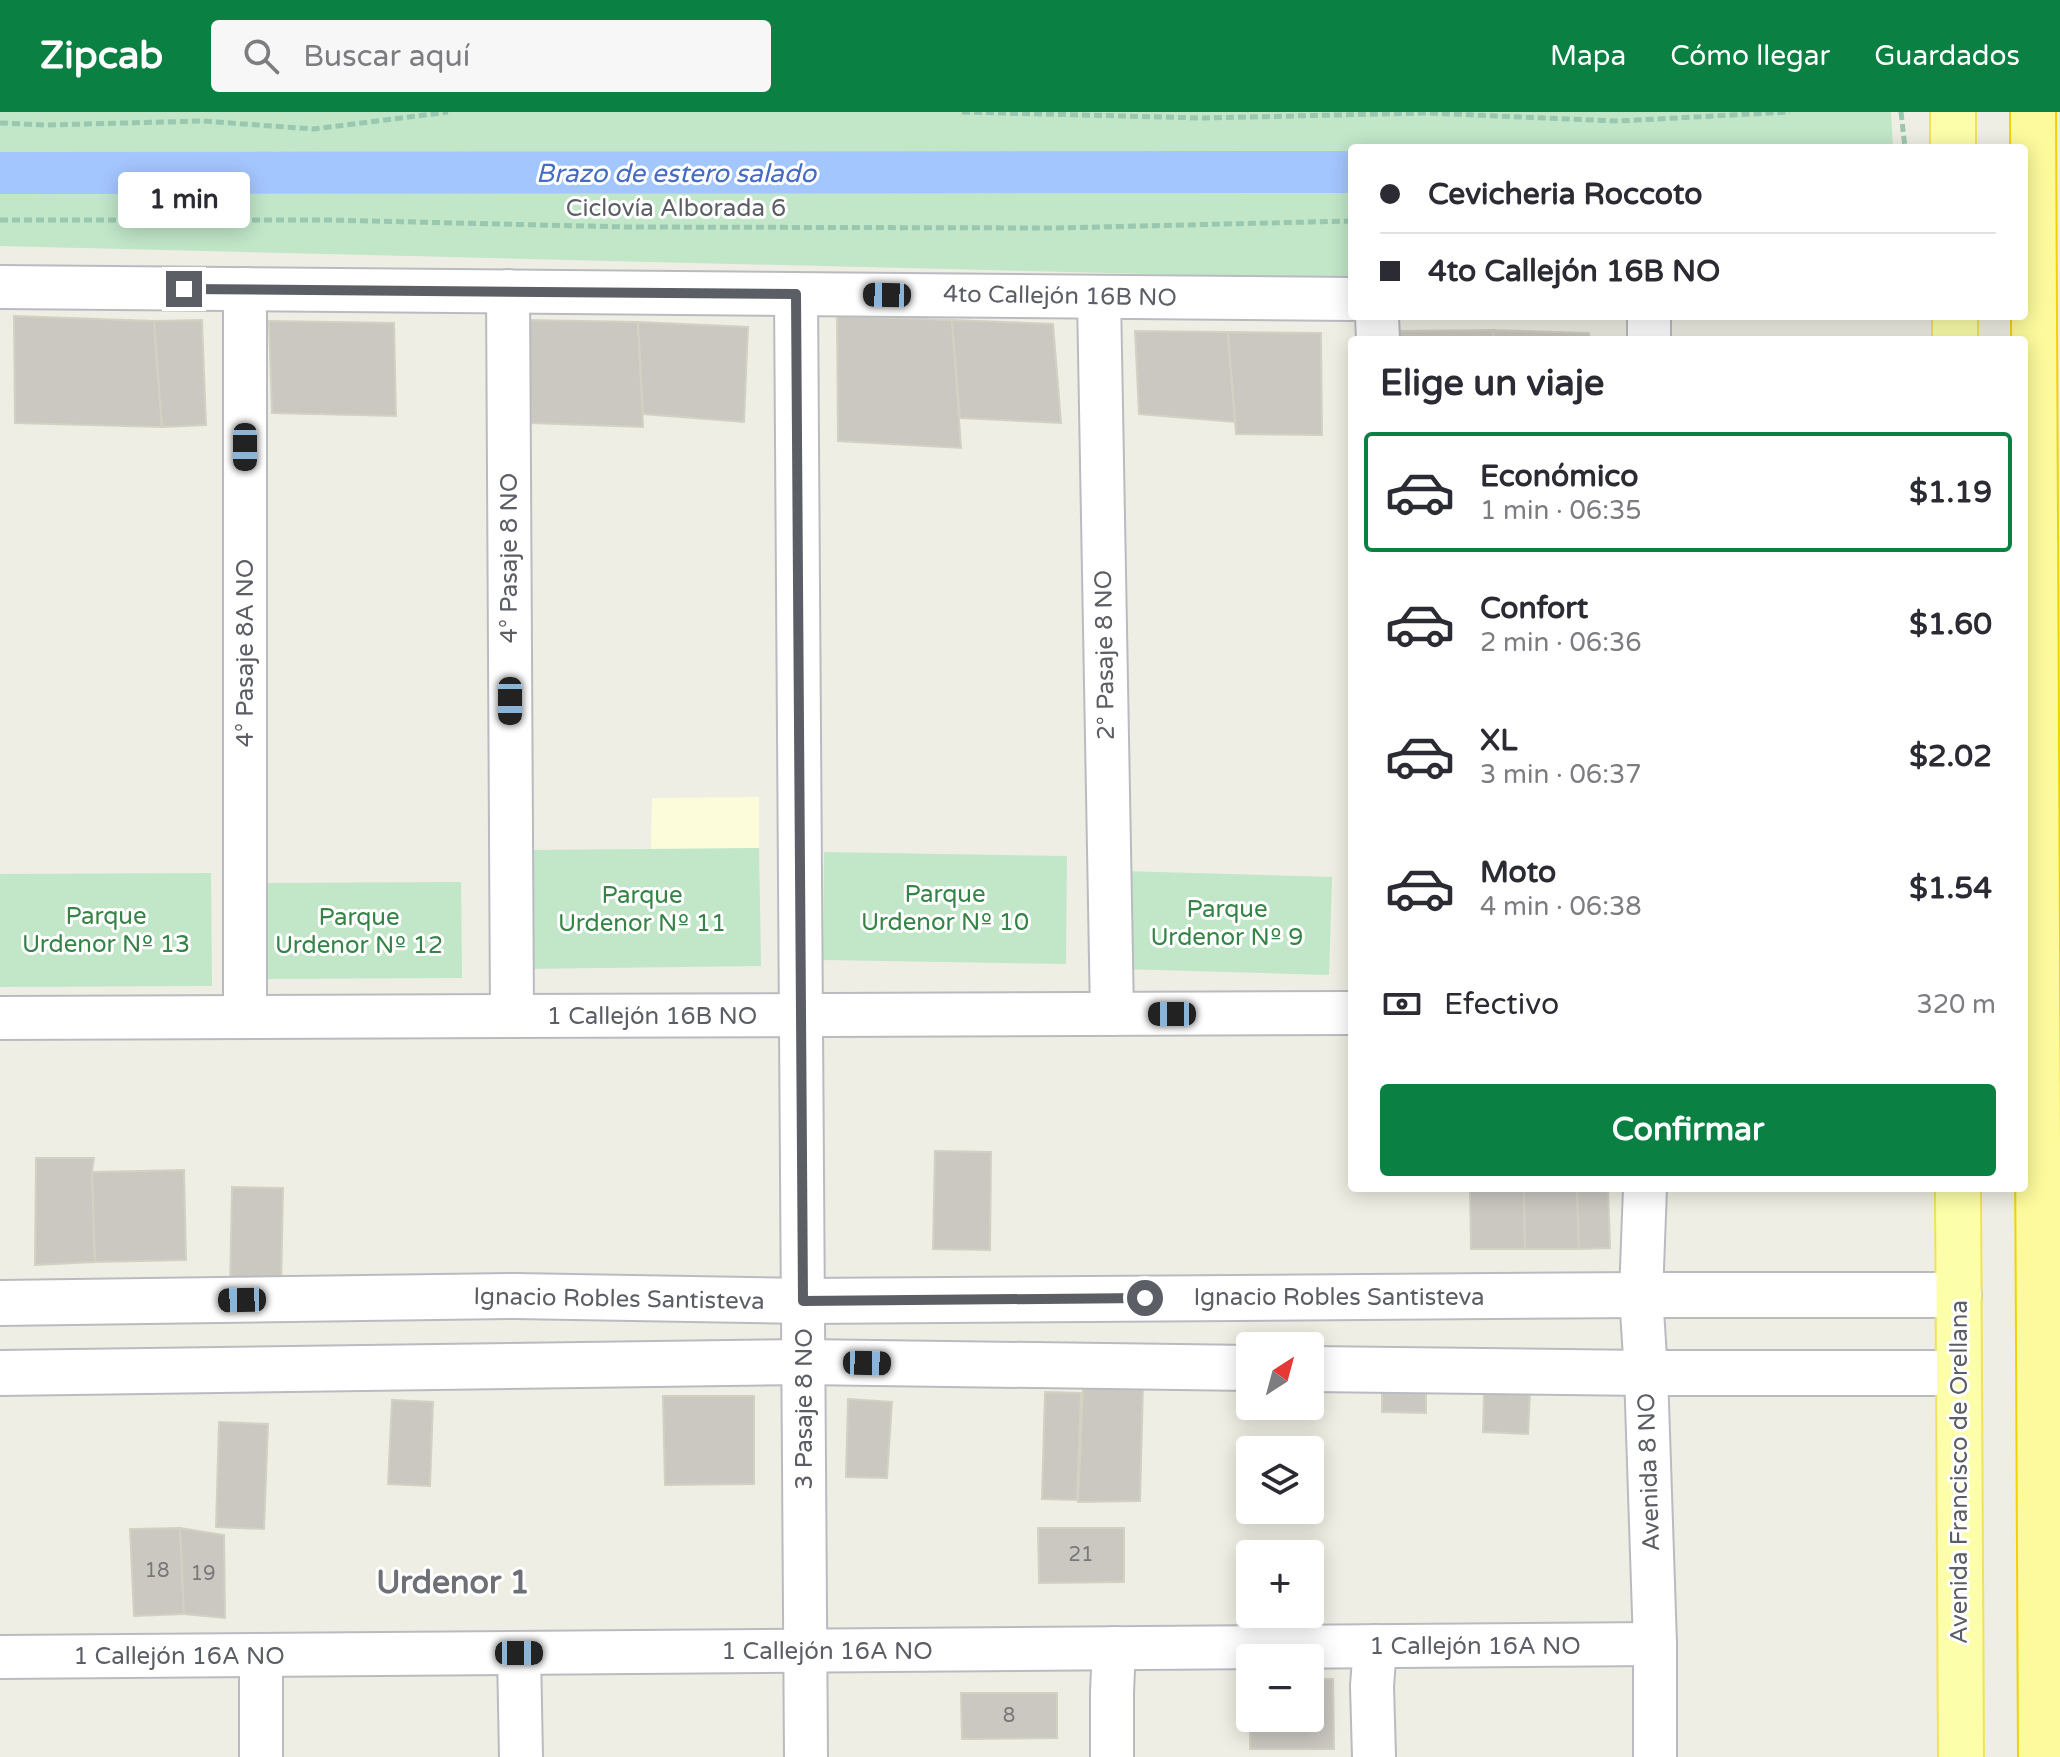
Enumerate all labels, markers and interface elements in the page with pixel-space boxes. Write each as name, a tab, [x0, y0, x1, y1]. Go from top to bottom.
search box	[211, 20, 771, 92]
text: Zipcab	[40, 33, 163, 79]
icon: search	[239, 34, 283, 78]
text: Buscar aquí	[303, 38, 470, 75]
text: Mapa	[1550, 39, 1626, 73]
text: Cómo llegar	[1670, 39, 1830, 73]
text: Guardados	[1874, 39, 2020, 73]
water label: Brazo de estero salado	[536, 158, 817, 189]
callout: 1 min	[118, 173, 250, 229]
text: Cevicheria Roccoto	[1428, 176, 1702, 213]
text: 1 min	[149, 184, 219, 215]
street label: Ciclovía Alborada 6	[566, 194, 786, 223]
text: 4to Callejón 16B NO	[1428, 253, 1720, 290]
route end	[166, 271, 202, 307]
street label: 4to Callejón 16B NO	[943, 279, 1177, 313]
car	[863, 283, 911, 307]
text: Elige un viaje	[1380, 362, 1604, 405]
car	[233, 423, 257, 471]
icon: car	[1384, 456, 1456, 528]
text: Económico	[1480, 458, 1638, 495]
street label: 4° Pasaje 8 NO	[495, 473, 524, 643]
text: $1.19	[1909, 474, 1992, 511]
text: 1 min · 06:35	[1480, 495, 1642, 526]
street label: 4° Pasaje 8A NO	[231, 559, 260, 747]
street label: 2° Pasaje 8 NO	[1089, 570, 1121, 740]
icon: car	[1384, 588, 1456, 660]
text: Confort	[1480, 590, 1588, 627]
text: $1.60	[1909, 606, 1992, 643]
text: 2 min · 06:36	[1480, 627, 1642, 658]
car	[498, 677, 522, 725]
icon: car	[1384, 720, 1456, 792]
text: XL	[1480, 722, 1517, 759]
text: $2.02	[1909, 738, 1992, 775]
text: 3 min · 06:37	[1480, 759, 1642, 790]
icon: car	[1384, 852, 1456, 924]
text: Moto	[1480, 854, 1556, 891]
text: $1.54	[1909, 870, 1992, 907]
park label: Parque Urdenor Nº 10	[861, 880, 1029, 937]
park label: Parque Urdenor Nº 11	[558, 881, 726, 938]
text: 4 min · 06:38	[1480, 891, 1642, 922]
park label: Parque Urdenor Nº 9	[1151, 895, 1303, 952]
park label: Parque Urdenor Nº 13	[22, 902, 190, 959]
park label: Parque Urdenor Nº 12	[275, 903, 443, 960]
icon: cash	[1380, 982, 1424, 1026]
text: Efectivo	[1444, 986, 1559, 1023]
text: 320 m	[1916, 989, 1996, 1020]
street label: 1 Callejón 16B NO	[547, 1002, 757, 1031]
car	[1148, 1002, 1196, 1026]
button: Confirmar	[1380, 1084, 1996, 1176]
route start	[1127, 1280, 1163, 1316]
street label: Ignacio Robles Santisteva	[473, 1282, 765, 1316]
street label: Ignacio Robles Santisteva	[1193, 1283, 1485, 1312]
car	[218, 1288, 266, 1312]
street label: Avenida Francisco de Orellana	[1945, 1300, 1974, 1644]
street label: 3 Pasaje 8 NO	[790, 1328, 819, 1490]
north arrow	[1236, 1332, 1324, 1420]
map controls	[1236, 1332, 1324, 1732]
car	[843, 1351, 891, 1375]
street label: Avenida 8 NO	[1632, 1392, 1666, 1552]
button: layers	[1236, 1436, 1324, 1524]
button: +	[1236, 1540, 1324, 1628]
house number: 21	[1068, 1543, 1094, 1567]
house number: 18	[144, 1559, 170, 1583]
house number: 19	[190, 1562, 216, 1586]
district label: Urdenor 1	[376, 1564, 530, 1602]
street label: 1 Callejón 16A NO	[1369, 1632, 1581, 1661]
street label: 1 Callejón 16A NO	[721, 1637, 933, 1666]
car	[495, 1641, 543, 1665]
street label: 1 Callejón 16A NO	[73, 1642, 285, 1671]
button: −	[1236, 1644, 1324, 1732]
house number: 8	[1003, 1704, 1015, 1728]

